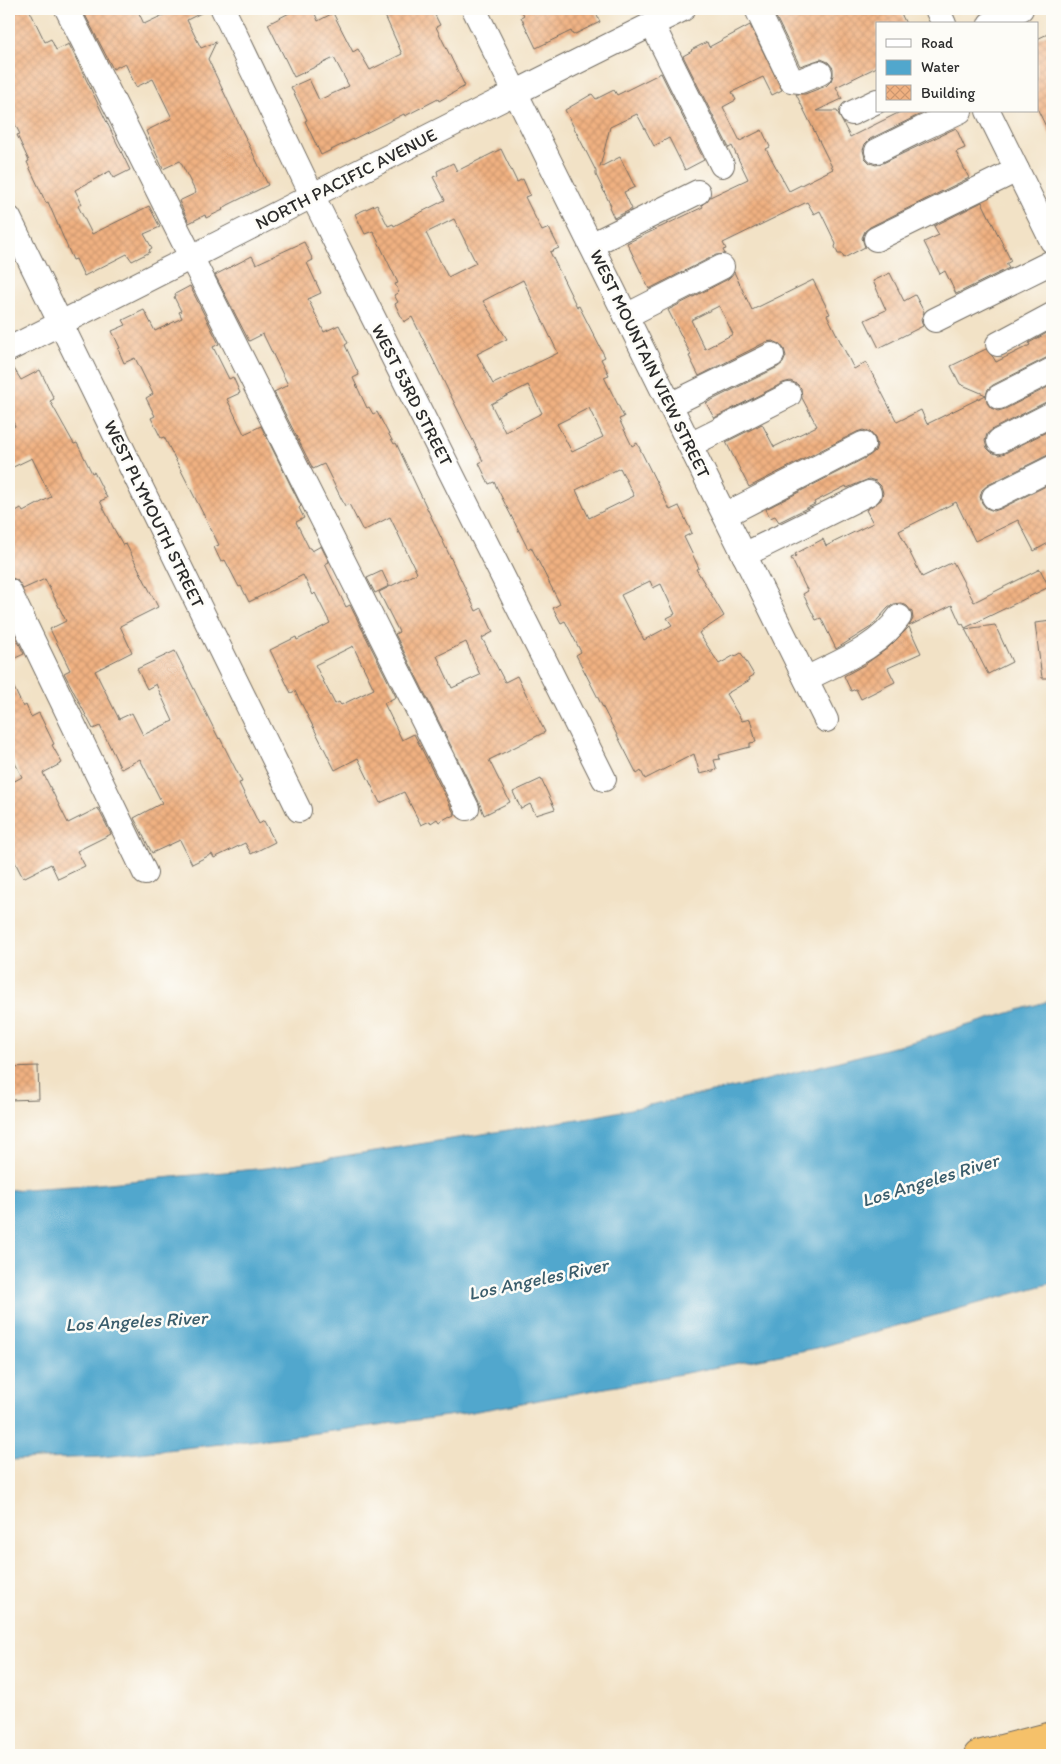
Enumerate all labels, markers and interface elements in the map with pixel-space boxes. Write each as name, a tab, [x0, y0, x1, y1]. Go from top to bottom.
legend	[876, 22, 1038, 112]
text: Road	[921, 34, 954, 52]
text: Water	[921, 58, 960, 76]
text: Building	[921, 84, 975, 102]
street label: NORTH PACIFIC AVENUE	[252, 124, 440, 234]
street label: WEST MOUNTAIN VIEW STREET	[585, 246, 715, 482]
street label: WEST 53RD STREET	[367, 320, 457, 470]
street label: WEST PLYMOUTH STREET	[99, 416, 209, 612]
water label: Los Angeles River	[859, 1148, 1004, 1212]
water label: Los Angeles River	[466, 1252, 612, 1305]
water label: Los Angeles River	[64, 1306, 210, 1336]

